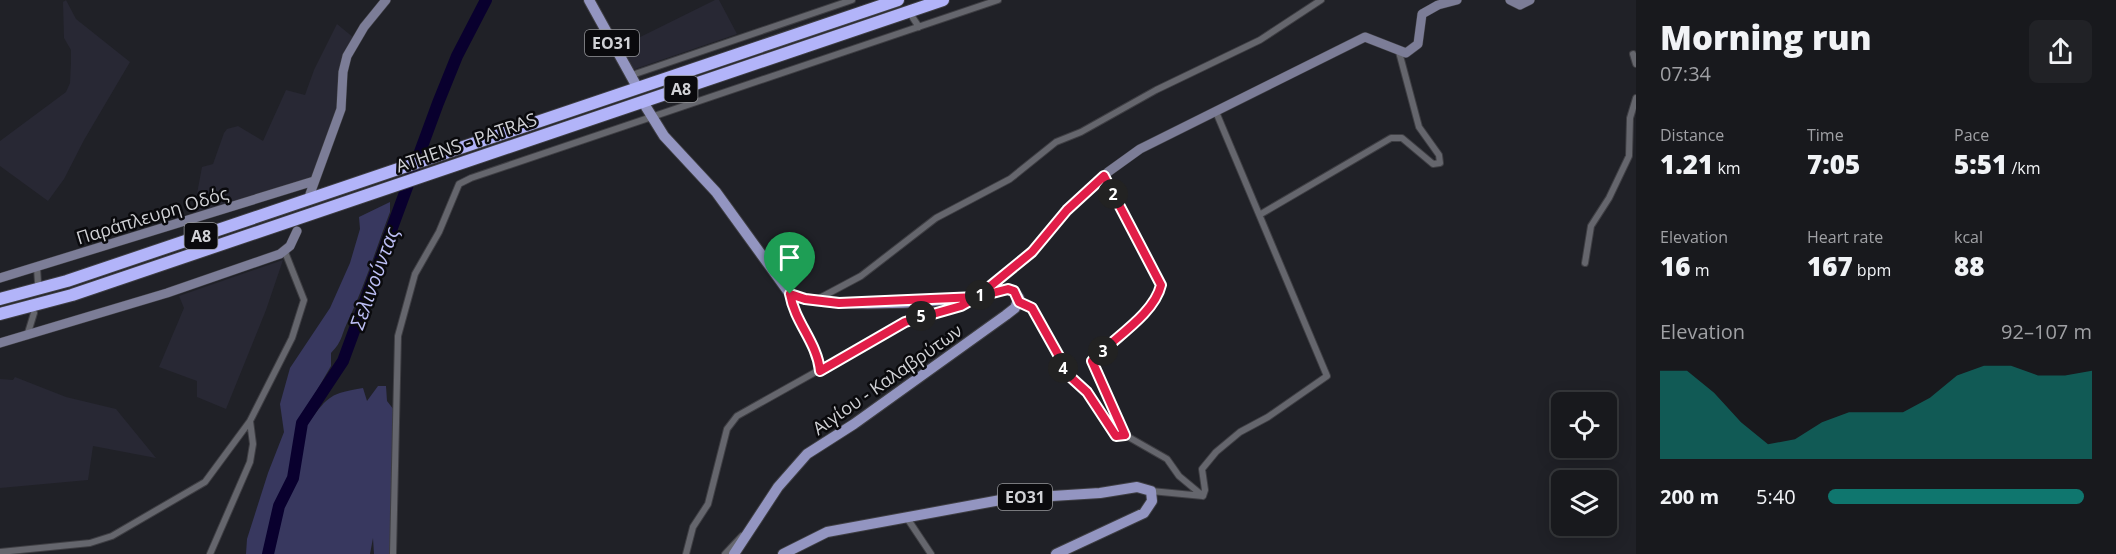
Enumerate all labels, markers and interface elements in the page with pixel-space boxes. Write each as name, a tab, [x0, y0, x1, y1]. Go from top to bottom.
text: Morning run	[1660, 15, 1872, 60]
button: share	[2029, 20, 2092, 83]
road number: ΕΟ31	[585, 30, 639, 56]
text: 07:34	[1660, 60, 1711, 87]
road number: Α8	[664, 76, 698, 102]
street label: ATHENS - PATRAS	[392, 107, 540, 177]
text: Distance	[1660, 124, 1724, 146]
text: Time	[1807, 124, 1844, 146]
text: Pace	[1954, 124, 1989, 146]
text: 1.21	[1660, 146, 1713, 182]
text: 7:05	[1807, 146, 1860, 182]
text: 5:51	[1954, 146, 2007, 182]
text: km	[1713, 157, 1741, 179]
text: /km	[2007, 157, 2040, 179]
pin: 2	[1098, 179, 1128, 209]
street label: Παράπλευρη Οδός	[73, 180, 231, 250]
text: 2	[1108, 183, 1118, 205]
water label: Σελινούντας	[343, 222, 405, 334]
road number: Α8	[184, 223, 218, 249]
text: Elevation	[1660, 226, 1728, 248]
text: Heart rate	[1807, 226, 1883, 248]
text: kcal	[1954, 226, 1983, 248]
pin	[764, 232, 815, 294]
icon: arrive	[773, 241, 806, 274]
text: 16	[1660, 248, 1690, 284]
text: 167	[1807, 248, 1853, 284]
text: 88	[1954, 248, 1984, 284]
text: m	[1690, 259, 1709, 281]
text: bpm	[1853, 259, 1891, 281]
pin: 1	[965, 280, 995, 310]
text: 1	[975, 284, 985, 306]
pin: 5	[906, 301, 936, 331]
text: 5	[916, 305, 926, 327]
street label: Αιγίου - Καλαβρύτων	[807, 318, 967, 440]
text: Elevation	[1660, 318, 1745, 345]
text: 92–107 m	[2001, 318, 2092, 345]
pin: 3	[1088, 336, 1118, 366]
text: 3	[1098, 340, 1108, 362]
pin: 4	[1048, 353, 1078, 383]
text: 4	[1058, 357, 1068, 379]
map controls	[1551, 392, 1617, 536]
button: locate	[1551, 392, 1617, 458]
button: layers	[1551, 470, 1617, 536]
text: 200 m	[1660, 483, 1719, 510]
text: 5:40	[1756, 483, 1796, 510]
road number: ΕΟ31	[998, 484, 1052, 510]

